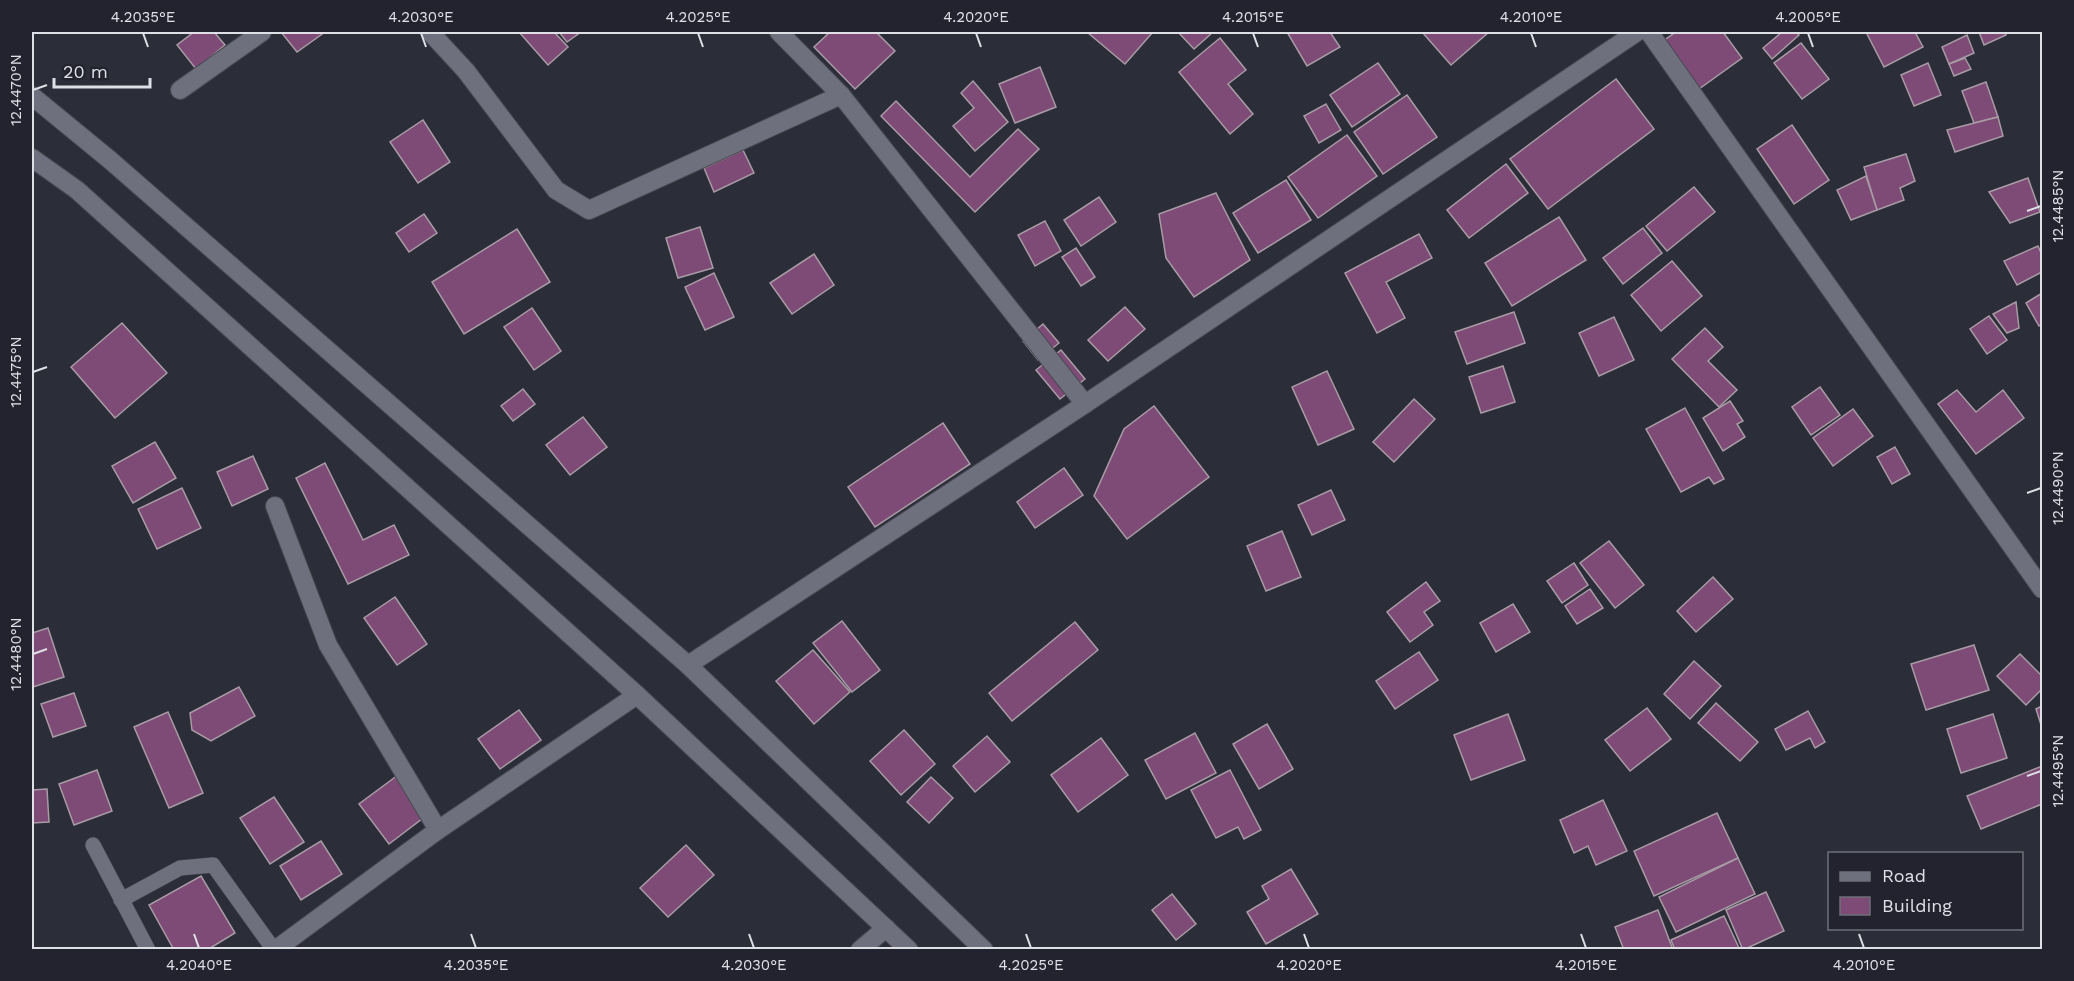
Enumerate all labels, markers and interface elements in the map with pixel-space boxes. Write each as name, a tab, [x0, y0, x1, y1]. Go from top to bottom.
text: 4.2035°E	[111, 8, 175, 26]
text: 4.2030°E	[388, 8, 454, 26]
text: 4.2025°E	[665, 8, 731, 26]
text: 4.2020°E	[943, 8, 1009, 26]
text: 4.2015°E	[1222, 8, 1284, 26]
text: 4.2010°E	[1500, 8, 1562, 26]
text: 4.2005°E	[1775, 8, 1841, 26]
scale bar	[54, 51, 150, 89]
text: 12.4470°N	[7, 54, 25, 126]
text: 20 m	[63, 61, 108, 82]
text: 12.4485°N	[2049, 170, 2067, 242]
text: 12.4475°N	[7, 336, 25, 408]
text: 12.4490°N	[2049, 451, 2067, 525]
text: 12.4480°N	[7, 617, 25, 691]
text: 12.4495°N	[2049, 735, 2067, 807]
legend	[1828, 852, 2023, 930]
text: Road	[1882, 865, 1926, 886]
text: Building	[1882, 895, 1952, 916]
text: 4.2040°E	[166, 956, 232, 974]
text: 4.2035°E	[444, 956, 508, 974]
text: 4.2030°E	[721, 956, 787, 974]
text: 4.2025°E	[998, 956, 1064, 974]
text: 4.2020°E	[1276, 956, 1342, 974]
text: 4.2015°E	[1555, 956, 1617, 974]
text: 4.2010°E	[1833, 956, 1895, 974]

